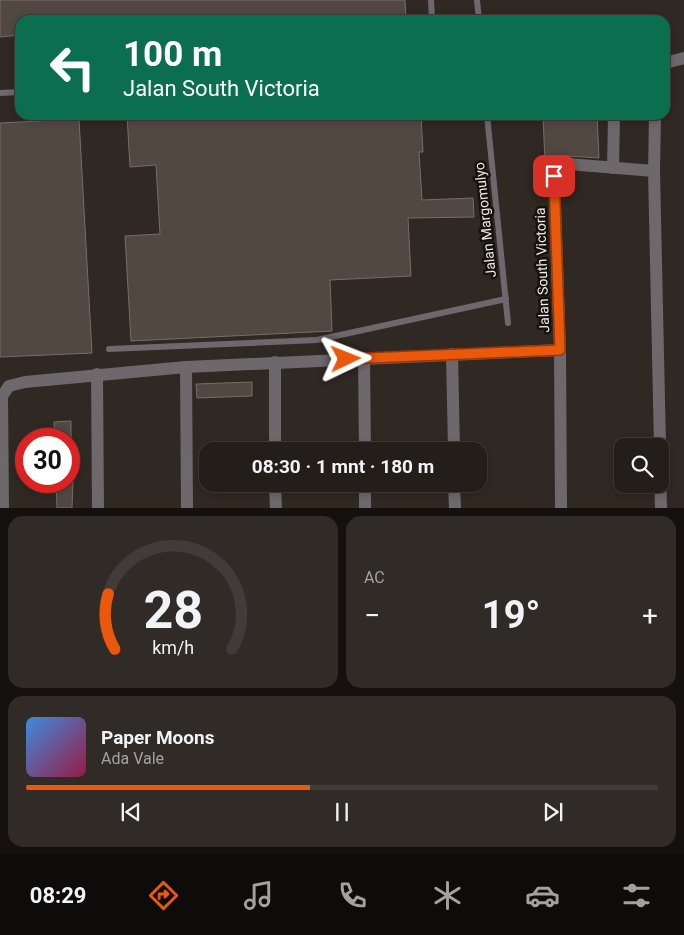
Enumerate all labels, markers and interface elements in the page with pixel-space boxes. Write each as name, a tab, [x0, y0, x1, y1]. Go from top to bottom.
text: 100 m	[123, 34, 222, 75]
icon: left	[40, 35, 105, 100]
text: Jalan South Victoria	[123, 76, 320, 101]
pin	[533, 155, 575, 197]
street label: Jalan Margomulyo	[471, 162, 499, 278]
icon: arrive	[540, 162, 568, 190]
street label: Jalan South Victoria	[532, 207, 552, 333]
position arrow	[319, 332, 371, 384]
speed limit sign: 30	[15, 428, 80, 493]
map controls	[614, 438, 669, 493]
button: search	[614, 438, 669, 493]
text: 08:30 · 1 mnt · 180 m	[252, 455, 434, 478]
text: AC	[364, 568, 385, 587]
text: 28	[143, 580, 203, 641]
text: 19°	[482, 593, 540, 637]
text: −	[364, 599, 380, 632]
text: +	[642, 599, 658, 632]
text: km/h	[152, 637, 194, 658]
text: Paper Moons	[101, 726, 214, 749]
text: Ada Vale	[101, 749, 164, 768]
icon: previous	[117, 798, 145, 826]
icon: pause	[328, 798, 356, 826]
icon: next	[539, 798, 567, 826]
icon: directions	[146, 878, 181, 913]
icon: music	[241, 878, 276, 913]
icon: phone	[335, 878, 370, 913]
icon: climate	[430, 878, 465, 913]
icon: car	[525, 878, 560, 913]
icon: filters	[619, 878, 654, 913]
text: 08:29	[30, 883, 86, 908]

